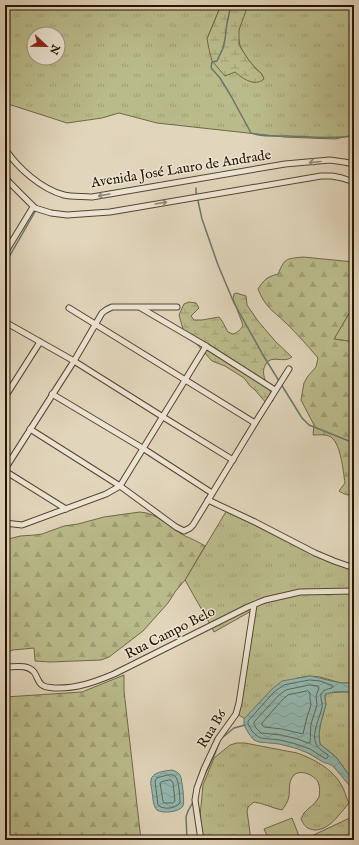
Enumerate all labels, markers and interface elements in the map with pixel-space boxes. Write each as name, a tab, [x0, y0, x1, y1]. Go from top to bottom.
north arrow	[26, 26, 66, 66]
text: N	[46, 41, 63, 57]
street label: Avenida José Lauro de Andrade	[89, 146, 273, 192]
one-way arrow	[309, 158, 322, 165]
one-way arrow	[98, 191, 111, 199]
one-way arrow	[155, 199, 168, 207]
street label: Rua Campo Belo	[122, 602, 219, 663]
street label: Rua B6	[193, 705, 231, 752]

